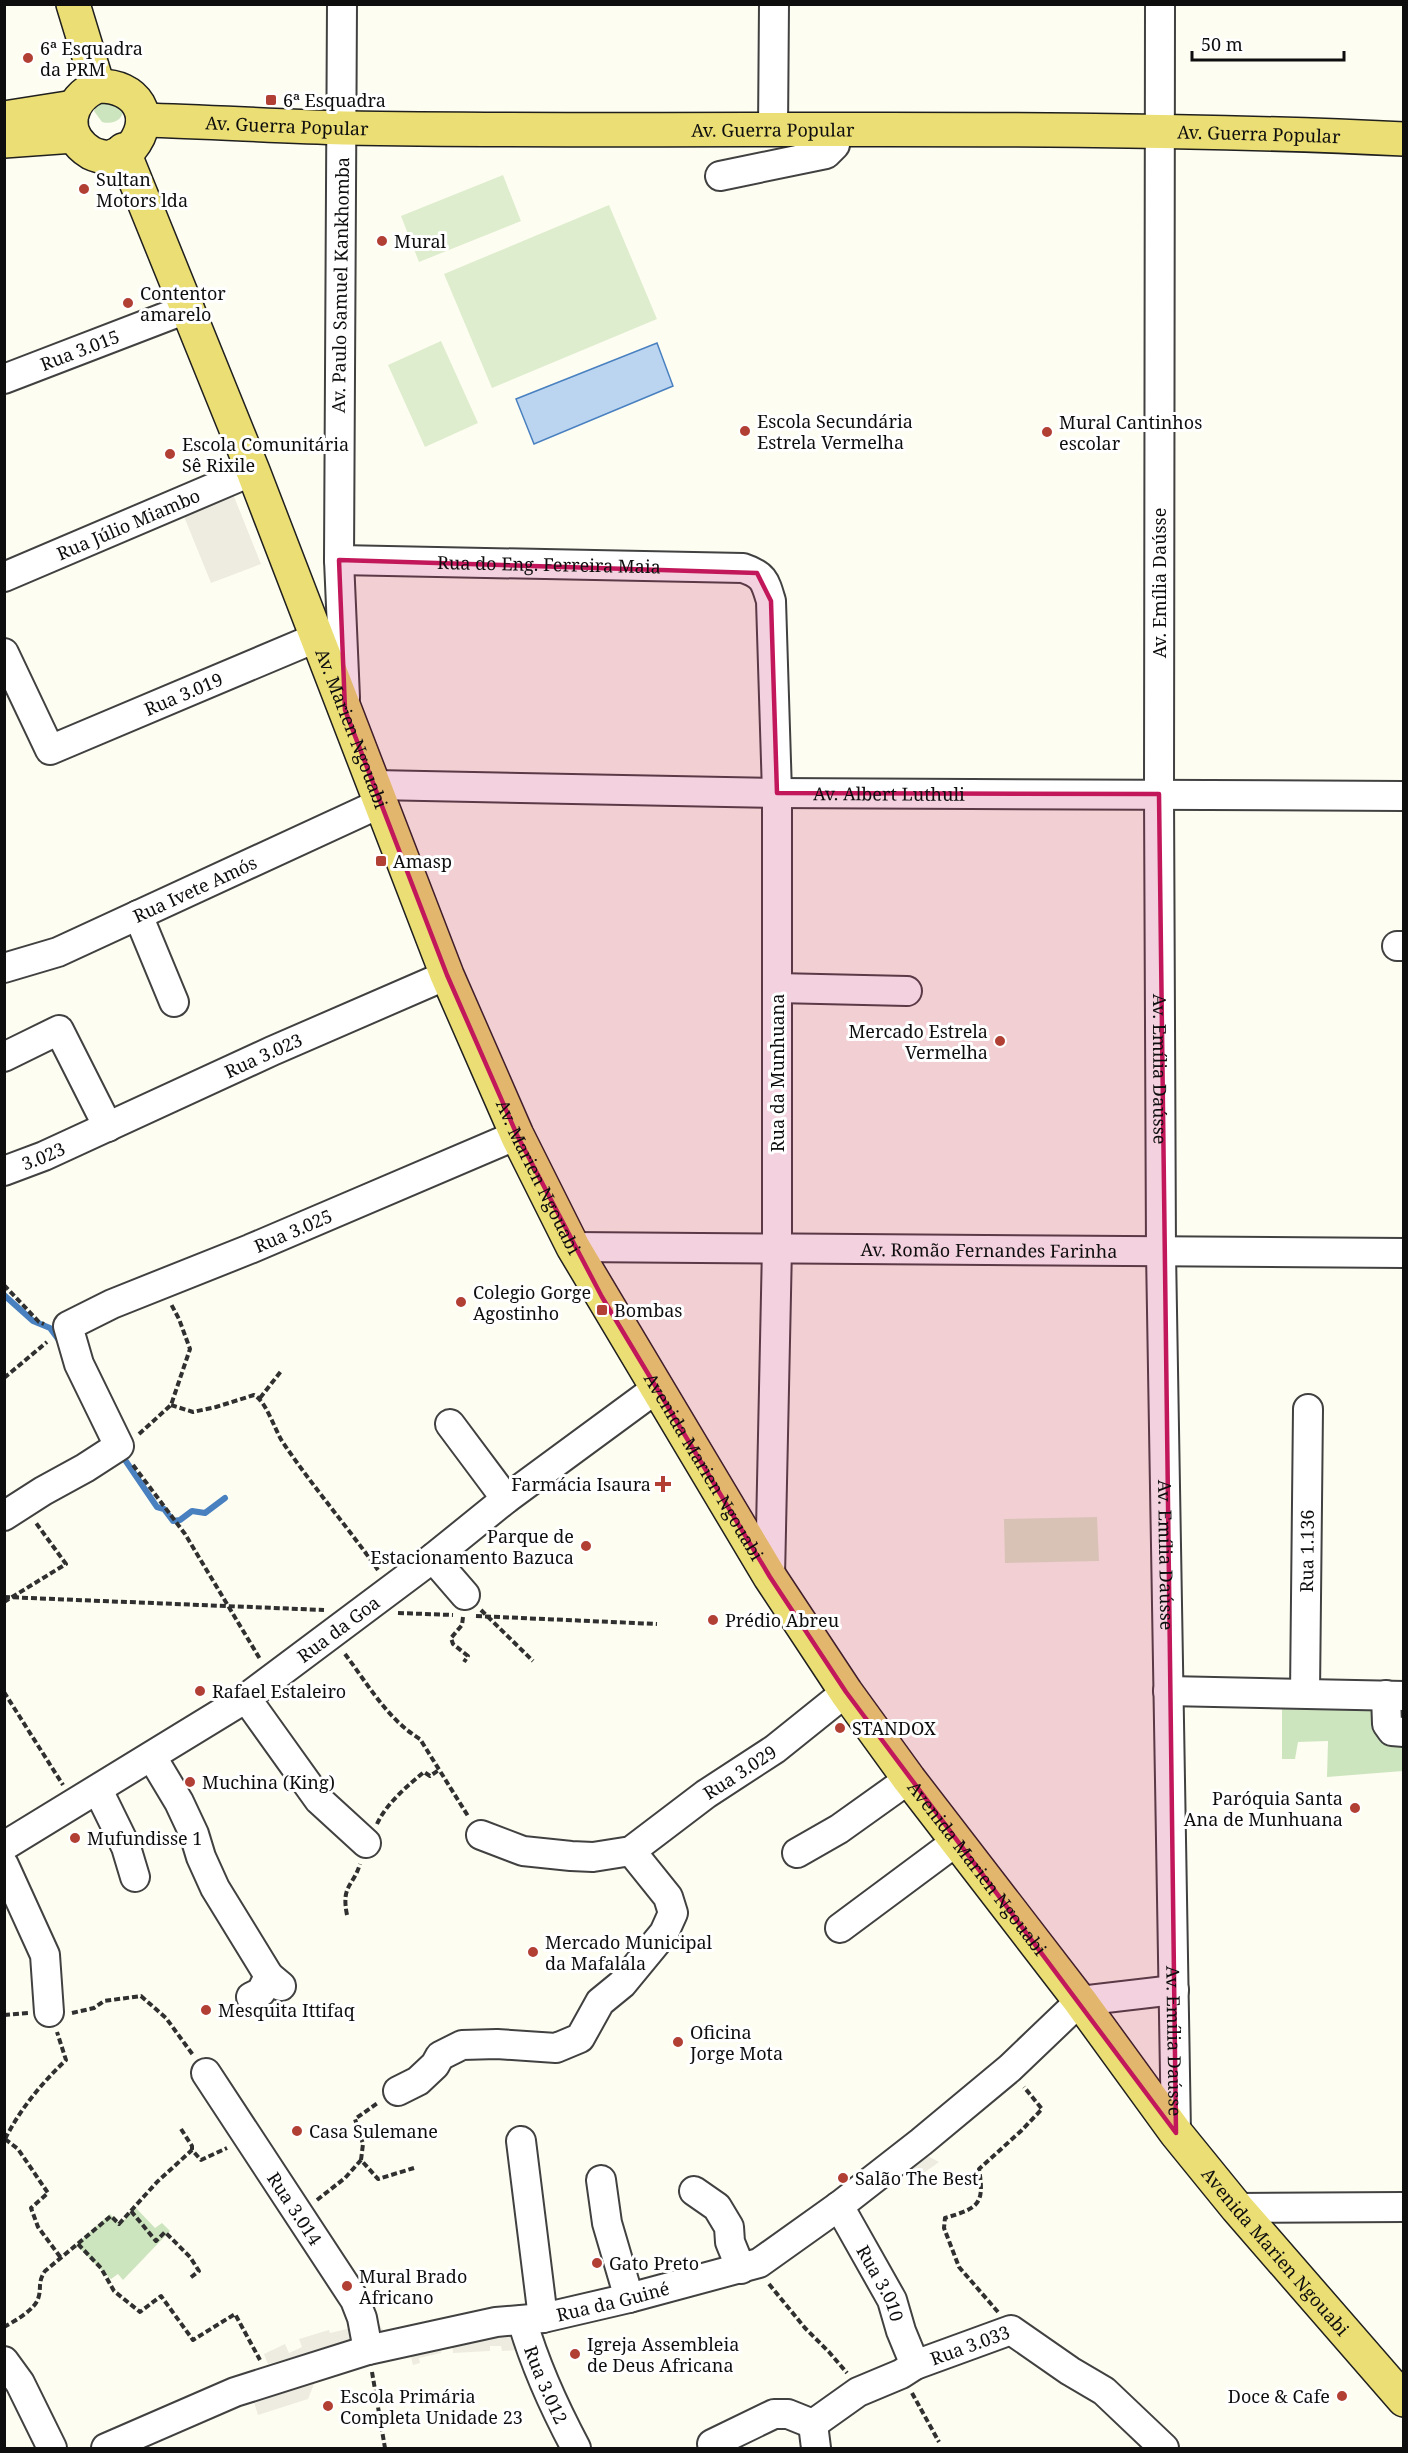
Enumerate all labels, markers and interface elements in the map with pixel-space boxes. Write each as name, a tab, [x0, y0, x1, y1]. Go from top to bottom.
scale bar	[1192, 24, 1344, 62]
text: 50 m	[1201, 32, 1243, 56]
place label: 6ª Esquadra da PRM	[40, 36, 143, 81]
marker: 6ª Esquadra da PRM	[21, 51, 35, 65]
place label: 6ª Esquadra	[283, 88, 386, 112]
marker: 6ª Esquadra	[264, 93, 278, 107]
street label: Av. Guerra Popular	[205, 110, 369, 140]
street label: Av. Guerra Popular	[691, 117, 855, 142]
street label: Av. Guerra Popular	[1177, 120, 1341, 148]
street label: Av. Paulo Samuel Kankhomba	[326, 157, 354, 413]
place label: Sultan Motors lda	[96, 167, 188, 212]
marker: Sultan Motors lda	[77, 182, 91, 196]
place label: Mural	[394, 229, 447, 253]
marker: Mural	[375, 234, 389, 248]
place label: Contentor amarelo	[140, 281, 226, 326]
marker: Contentor amarelo	[121, 296, 135, 310]
street label: Rua 3.015	[37, 324, 123, 376]
place label: Escola Secundária Estrela Vermelha	[757, 409, 913, 454]
place label: Mural Cantinhos escolar	[1059, 410, 1202, 455]
marker: Escola Secundária Estrela Vermelha	[738, 424, 752, 438]
marker: Mural Cantinhos escolar	[1040, 425, 1054, 439]
place label: Escola Comunitária Sê Rixile	[182, 432, 349, 477]
marker: Escola Comunitária Sê Rixile	[163, 447, 177, 461]
street label: Rua Júlio Miambo	[53, 483, 204, 565]
street label: Av. Emília Daússe	[1147, 508, 1171, 658]
street label: Rua do Eng. Ferreira Maia	[437, 550, 661, 578]
street label: Av. Marien Ngouabi	[310, 645, 394, 812]
street label: Rua 3.019	[140, 667, 226, 721]
street label: Av. Albert Luthuli	[813, 781, 965, 806]
place label: Amasp	[393, 849, 452, 873]
street label: Rua Ivete Amós	[129, 850, 261, 928]
marker: Amasp	[374, 854, 388, 868]
street label: Rua da Munhuana	[765, 994, 789, 1152]
street label: Av. Emília Daússe	[1148, 994, 1173, 1144]
place label: Mercado Estrela Vermelha	[848, 1019, 988, 1064]
street label: Rua 3.023	[221, 1027, 306, 1083]
marker: Mercado Estrela Vermelha	[993, 1034, 1007, 1048]
street label: Av. Marien Ngouabi	[491, 1096, 587, 1259]
street label: 3.023	[18, 1136, 69, 1175]
street label: Rua 3.025	[250, 1203, 336, 1258]
street label: Av. Romão Fernandes Farinha	[860, 1237, 1118, 1263]
place label: Colegio Gorge Agostinho	[473, 1280, 591, 1325]
marker: Colegio Gorge Agostinho	[454, 1295, 468, 1309]
place label: Bombas	[614, 1298, 682, 1322]
marker: Bombas	[595, 1303, 609, 1317]
street label: Avenida Marien Ngouabi	[639, 1368, 769, 1565]
place label: Farmácia Isaura	[511, 1472, 651, 1496]
marker: Farmácia Isaura	[656, 1477, 670, 1491]
street label: Av. Emília Daússe	[1153, 1479, 1179, 1631]
street label: Rua 1.136	[1294, 1509, 1319, 1593]
place label: Parque de Estacionamento Bazuca	[370, 1524, 574, 1569]
marker: Parque de Estacionamento Bazuca	[579, 1539, 593, 1553]
street label: Rua da Goa	[292, 1590, 384, 1668]
place label: Prédio Abreu	[725, 1608, 840, 1632]
marker: Prédio Abreu	[706, 1613, 720, 1627]
place label: Rafael Estaleiro	[212, 1679, 346, 1703]
marker: Rafael Estaleiro	[193, 1684, 207, 1698]
place label: STANDOX	[852, 1716, 936, 1740]
marker: STANDOX	[833, 1721, 847, 1735]
street label: Rua 3.029	[698, 1739, 781, 1805]
place label: Muchina (King)	[202, 1770, 335, 1794]
marker: Muchina (King)	[183, 1775, 197, 1789]
street label: Avenida Marien Ngouabi	[903, 1776, 1053, 1960]
place label: Paróquia Santa Ana de Munhuana	[1184, 1786, 1343, 1831]
marker: Paróquia Santa Ana de Munhuana	[1348, 1801, 1362, 1815]
place label: Mufundisse 1	[87, 1826, 202, 1850]
marker: Mufundisse 1	[68, 1831, 82, 1845]
place label: Mercado Municipal da Mafalala	[545, 1930, 713, 1975]
marker: Mercado Municipal da Mafalala	[526, 1945, 540, 1959]
street label: Av. Emília Daússe	[1161, 1965, 1188, 2116]
place label: Mesquita Ittifaq	[218, 1998, 355, 2022]
marker: Mesquita Ittifaq	[199, 2003, 213, 2017]
place label: Oficina Jorge Mota	[689, 2020, 783, 2065]
marker: Oficina Jorge Mota	[671, 2035, 685, 2049]
place label: Casa Sulemane	[309, 2119, 438, 2143]
marker: Casa Sulemane	[290, 2124, 304, 2138]
street label: Avenida Marien Ngouabi	[1197, 2162, 1355, 2341]
place label: Salão The Best	[855, 2166, 978, 2190]
street label: Rua 3.014	[262, 2167, 328, 2250]
marker: Salão The Best	[836, 2171, 850, 2185]
street label: Rua 3.010	[851, 2241, 910, 2324]
place label: Gato Preto	[609, 2251, 699, 2275]
marker: Gato Preto	[590, 2256, 604, 2270]
place label: Mural Brado Africano	[359, 2264, 467, 2309]
street label: Rua da Guiné	[554, 2276, 672, 2327]
marker: Mural Brado Africano	[340, 2279, 354, 2293]
street label: Rua 3.033	[927, 2320, 1013, 2370]
place label: Igreja Assembleia de Deus Africana	[587, 2332, 739, 2377]
street label: Rua 3.012	[519, 2342, 574, 2428]
marker: Igreja Assembleia de Deus Africana	[568, 2347, 582, 2361]
place label: Escola Primária Completa Unidade 23	[340, 2384, 523, 2429]
place label: Doce & Cafe	[1228, 2384, 1330, 2408]
marker: Doce & Cafe	[1335, 2389, 1349, 2403]
marker: Escola Primária Completa Unidade 23	[321, 2399, 335, 2413]

